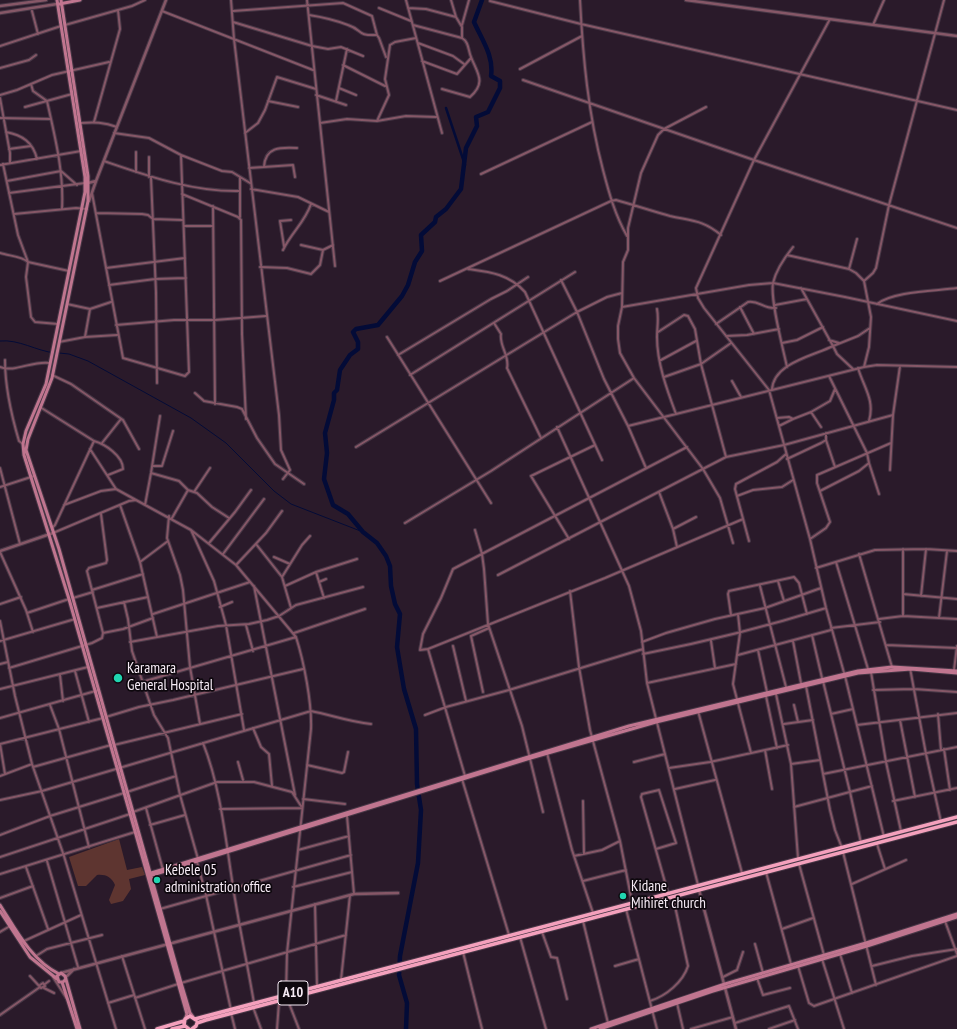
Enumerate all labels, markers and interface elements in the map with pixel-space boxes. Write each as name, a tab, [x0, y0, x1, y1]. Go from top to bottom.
place label: Karamara General Hospital	[127, 660, 213, 695]
marker: Karamara General Hospital	[112, 672, 124, 684]
place label: Kebele 05 administration office	[165, 862, 271, 897]
marker: Kebele 05 administration office	[152, 875, 162, 885]
place label: Kidane Mihiret church	[631, 878, 706, 913]
marker: Kidane Mihiret church	[618, 891, 628, 901]
road number: A10	[278, 981, 308, 1005]

